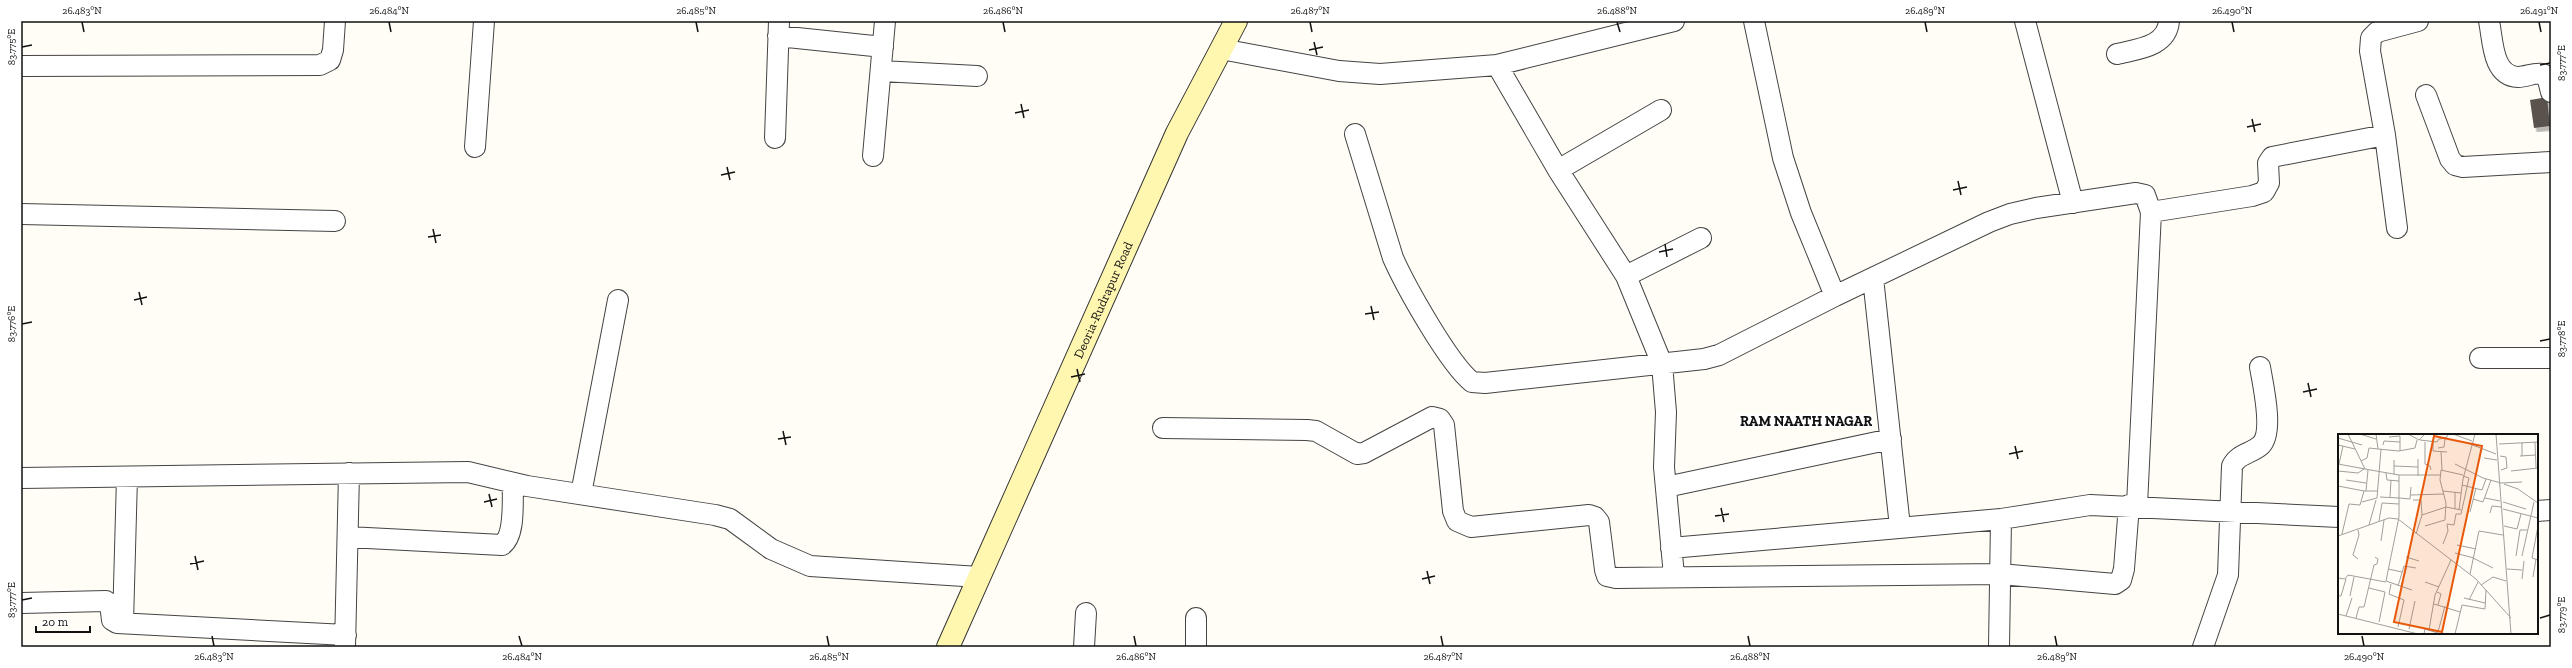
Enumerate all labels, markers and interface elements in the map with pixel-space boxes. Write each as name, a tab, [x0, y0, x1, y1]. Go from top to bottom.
text: 26.483°N	[62, 5, 102, 17]
text: 26.484°N	[369, 5, 409, 17]
text: 26.485°N	[676, 5, 716, 17]
text: 26.486°N	[983, 5, 1024, 17]
text: 26.487°N	[1290, 5, 1330, 17]
text: 26.488°N	[1597, 5, 1638, 17]
text: 26.489°N	[1905, 5, 1946, 17]
text: 26.490°N	[2212, 5, 2253, 17]
text: 26.491°N	[2520, 5, 2559, 17]
text: 83.775°E	[6, 29, 18, 65]
text: 83.777°E	[2556, 45, 2568, 81]
street label: Deoria-Rudrapur Road	[1071, 239, 1136, 361]
text: 83.776°E	[6, 306, 18, 342]
text: 83.778°E	[2556, 321, 2568, 357]
district label: RAM NAATH NAGAR	[1740, 413, 1872, 430]
inset map	[2338, 434, 2538, 634]
text: 83.777°E	[6, 582, 18, 618]
text: 83.779°E	[2556, 597, 2568, 633]
scale bar	[36, 608, 90, 634]
text: 20 m	[42, 615, 69, 629]
text: 26.483°N	[194, 651, 234, 663]
text: 26.484°N	[502, 651, 542, 663]
text: 26.485°N	[809, 651, 849, 663]
text: 26.486°N	[1116, 651, 1157, 663]
text: 26.487°N	[1423, 651, 1463, 663]
text: 26.488°N	[1730, 651, 1771, 663]
text: 26.489°N	[2037, 651, 2078, 663]
text: 26.490°N	[2344, 651, 2385, 663]

